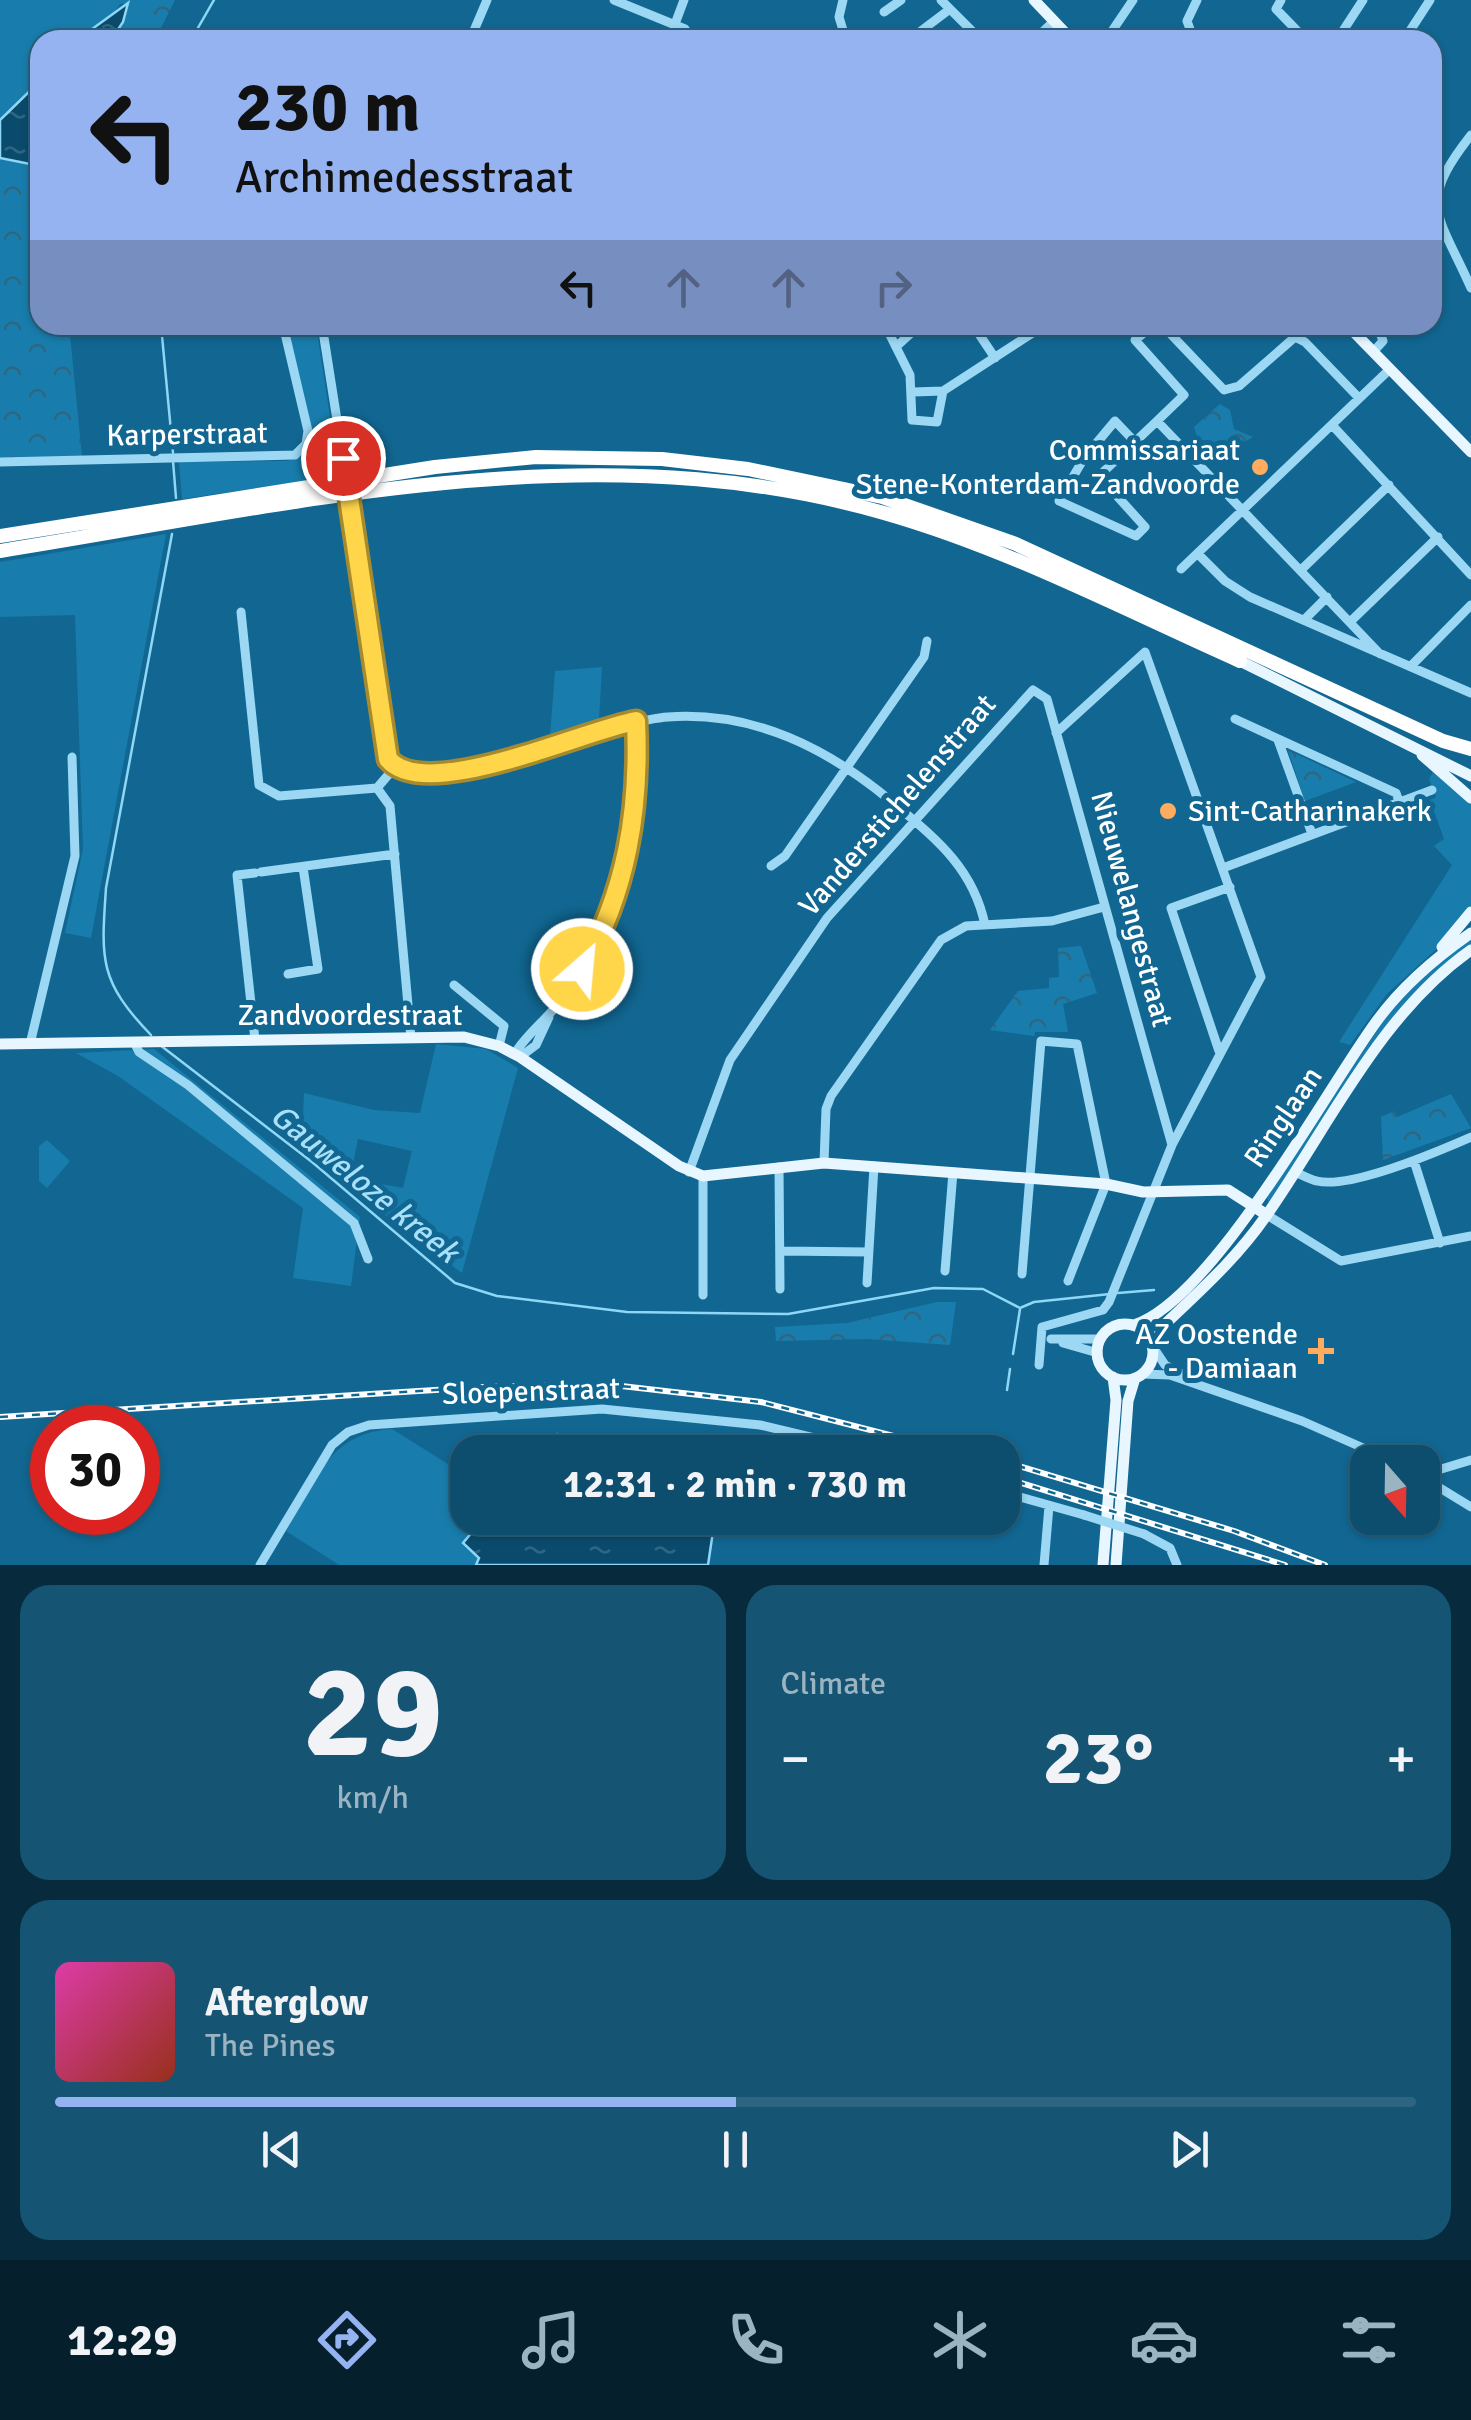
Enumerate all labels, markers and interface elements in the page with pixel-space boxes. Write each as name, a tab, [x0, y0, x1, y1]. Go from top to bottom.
text: 230 m	[235, 64, 420, 150]
icon: left	[70, 70, 200, 200]
text: Archimedesstraat	[235, 150, 573, 205]
icon: left	[551, 260, 606, 315]
icon: ahead	[656, 260, 711, 315]
icon: ahead	[761, 260, 816, 315]
icon: right	[866, 260, 921, 315]
street label: Karperstraat	[106, 415, 268, 454]
pin	[301, 416, 386, 501]
icon: arrive	[316, 431, 371, 486]
place label: Commissariaat Stene-Konterdam-Zandvoorde	[856, 432, 1240, 503]
marker: Commissariaat Stene-Konterdam-Zandvoorde	[1249, 456, 1271, 478]
street label: Vanderstichelenstraat	[791, 687, 1004, 924]
street label: Nieuwelangestraat	[1082, 787, 1181, 1031]
place label: Sint-Catharinakerk	[1188, 793, 1432, 830]
marker: Sint-Catharinakerk	[1157, 800, 1179, 822]
position arrow	[530, 917, 634, 1021]
street label: Zandvoordestraat	[237, 997, 463, 1034]
street label: Ringlaan	[1236, 1060, 1331, 1175]
water label: Gauweloze kreek	[263, 1096, 469, 1273]
place label: AZ Oostende - Damiaan	[1135, 1316, 1298, 1387]
marker: AZ Oostende - Damiaan	[1308, 1338, 1334, 1364]
street label: Sloepenstraat	[441, 1370, 621, 1413]
speed limit sign: 30	[30, 1405, 160, 1535]
north arrow	[1350, 1445, 1440, 1535]
map controls	[1350, 1445, 1440, 1535]
text: 12:31 · 2 min · 730 m	[563, 1461, 907, 1508]
text: 29	[303, 1633, 443, 1793]
text: Climate	[781, 1664, 886, 1703]
text: 23°	[1043, 1712, 1154, 1805]
text: −	[781, 1725, 810, 1793]
text: +	[1386, 1725, 1416, 1793]
text: km/h	[337, 1778, 409, 1817]
text: Afterglow	[205, 1979, 368, 2026]
text: The Pines	[205, 2026, 336, 2065]
icon: previous	[254, 2122, 309, 2177]
icon: pause	[708, 2122, 763, 2177]
icon: next	[1162, 2122, 1217, 2177]
icon: directions	[312, 2305, 382, 2375]
icon: music	[516, 2305, 586, 2375]
icon: phone	[721, 2305, 791, 2375]
icon: climate	[925, 2305, 995, 2375]
icon: car	[1129, 2305, 1199, 2375]
icon: filters	[1334, 2305, 1404, 2375]
text: 12:29	[67, 2313, 178, 2368]

